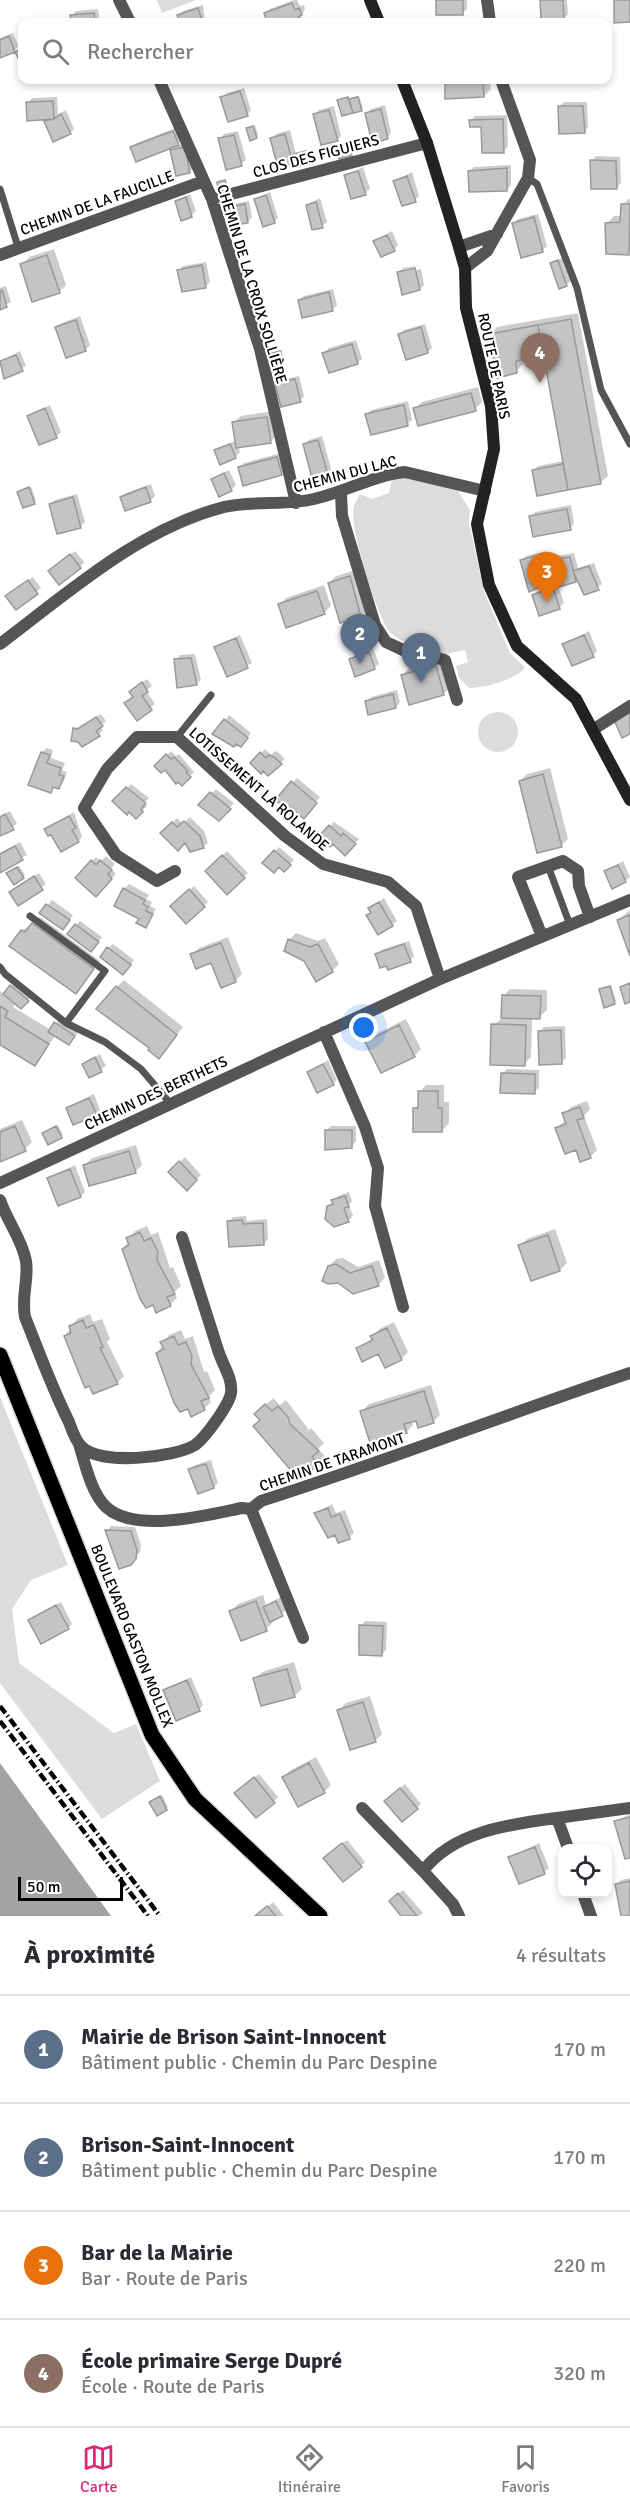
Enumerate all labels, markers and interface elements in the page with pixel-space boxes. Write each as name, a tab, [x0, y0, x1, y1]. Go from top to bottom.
search box	[18, 18, 612, 84]
icon: search	[39, 35, 72, 68]
text: Rechercher	[87, 38, 193, 65]
street label: CLOS DES FIGUIERS	[251, 130, 381, 182]
street label: CHEMIN DE LA FAUCILLE	[18, 167, 176, 239]
street label: CHEMIN DE LA CROIX SOLLIÈRE	[213, 182, 292, 386]
street label: ROUTE DE PARIS	[474, 311, 514, 421]
pin: 4	[520, 334, 560, 383]
street label: CHEMIN DU LAC	[291, 452, 399, 496]
pin: 3	[528, 552, 566, 602]
pin: 2	[340, 614, 380, 664]
pin: 1	[402, 634, 440, 683]
street label: LOTISSEMENT LA ROLANDE	[185, 723, 333, 855]
your location	[349, 1013, 378, 1042]
street label: CHEMIN DES BERTHETS	[82, 1052, 230, 1134]
street label: CHEMIN DE TARAMONT	[257, 1428, 408, 1495]
street label: BOULEVARD GASTON MOLLEX	[87, 1542, 177, 1730]
map controls	[558, 1844, 612, 1898]
button: locate	[558, 1844, 612, 1898]
scale bar	[18, 1874, 123, 1902]
text: 50 m	[27, 1877, 61, 1897]
text: À proximité	[24, 1939, 155, 1971]
text: 4 résultats	[516, 1943, 606, 1968]
text: Mairie de Brison Saint-Innocent	[81, 2023, 386, 2050]
text: 1	[38, 2037, 49, 2062]
text: 170 m	[553, 2037, 606, 2062]
text: Bâtiment public · Chemin du Parc Despine	[81, 2050, 438, 2075]
text: Brison-Saint-Innocent	[81, 2131, 294, 2158]
text: 2	[38, 2145, 49, 2170]
text: 170 m	[553, 2145, 606, 2170]
text: Bâtiment public · Chemin du Parc Despine	[81, 2158, 438, 2183]
text: Bar de la Mairie	[81, 2239, 233, 2266]
text: 3	[38, 2253, 49, 2278]
text: 220 m	[553, 2253, 606, 2278]
text: Bar · Route de Paris	[81, 2266, 248, 2291]
text: École primaire Serge Dupré	[81, 2347, 342, 2374]
text: 4	[38, 2361, 49, 2386]
text: 320 m	[553, 2361, 606, 2386]
text: École · Route de Paris	[81, 2374, 265, 2399]
tab: Carte	[80, 2441, 117, 2497]
tab: Itinéraire	[278, 2441, 341, 2497]
tab: Favoris	[501, 2441, 550, 2497]

